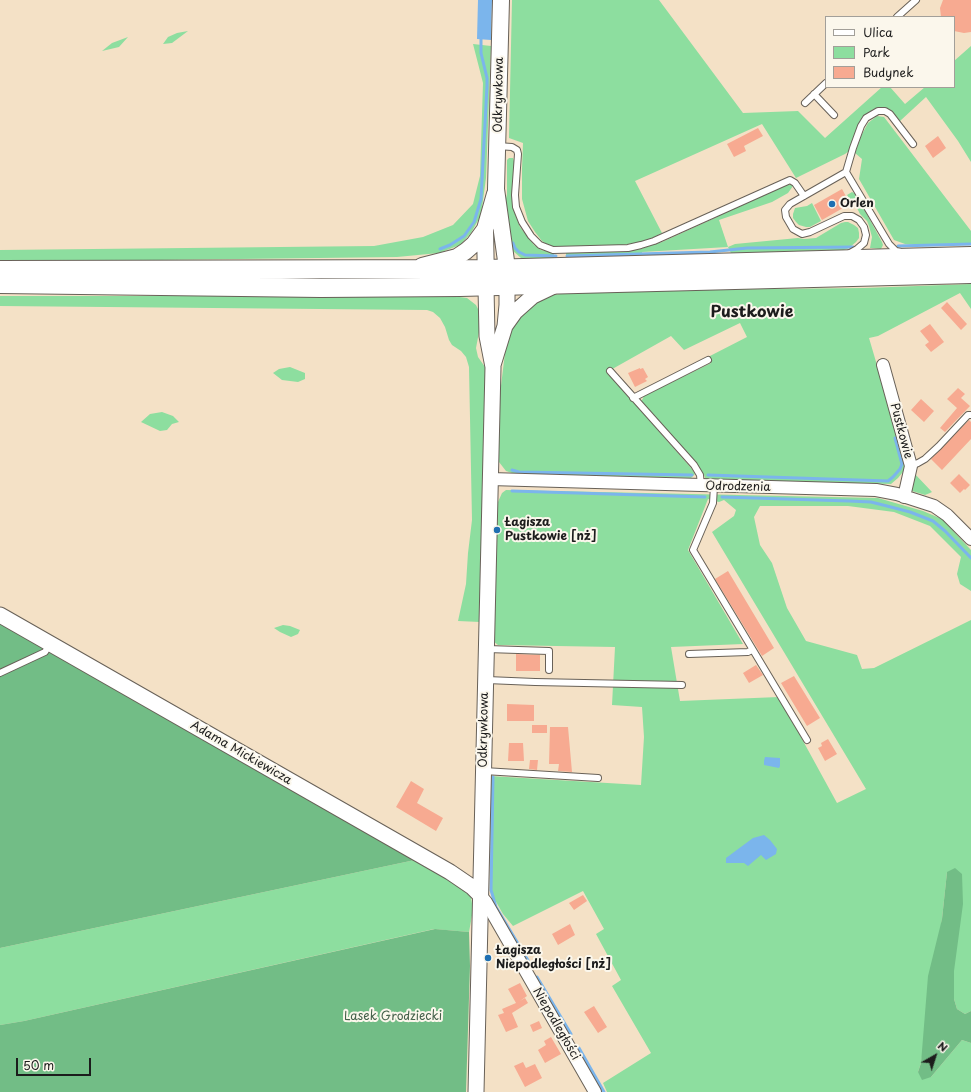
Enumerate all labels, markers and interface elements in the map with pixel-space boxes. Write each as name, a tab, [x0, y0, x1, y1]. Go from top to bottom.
legend	[825, 16, 955, 88]
text: Ulica	[863, 23, 893, 41]
text: Park	[863, 43, 890, 61]
street label: Odkrywkowa	[491, 57, 507, 133]
text: Budynek	[863, 63, 913, 81]
place label: Orlen	[840, 197, 874, 211]
marker: Orlen	[827, 199, 837, 209]
district label: Pustkowie	[711, 303, 793, 323]
street label: Pustkowie	[887, 402, 915, 460]
street label: Odrodzenia	[705, 479, 771, 495]
place label: Łagisza Pustkowie [nż]	[505, 516, 596, 544]
marker: Łagisza Pustkowie [nż]	[492, 525, 502, 535]
street label: Odkrywkowa	[476, 692, 492, 768]
street label: Adama Mickiewicza	[188, 718, 294, 788]
place label: Łagisza Niepodległości [nż]	[496, 944, 611, 972]
marker: Łagisza Niepodległości [nż]	[483, 953, 493, 963]
street label: Niepodległości	[529, 985, 583, 1063]
park label: Lasek Grodziecki	[344, 1010, 442, 1024]
north arrow	[915, 1036, 955, 1076]
text: N	[934, 1037, 952, 1056]
scale bar	[18, 1050, 93, 1076]
text: 50 m	[23, 1056, 54, 1074]

